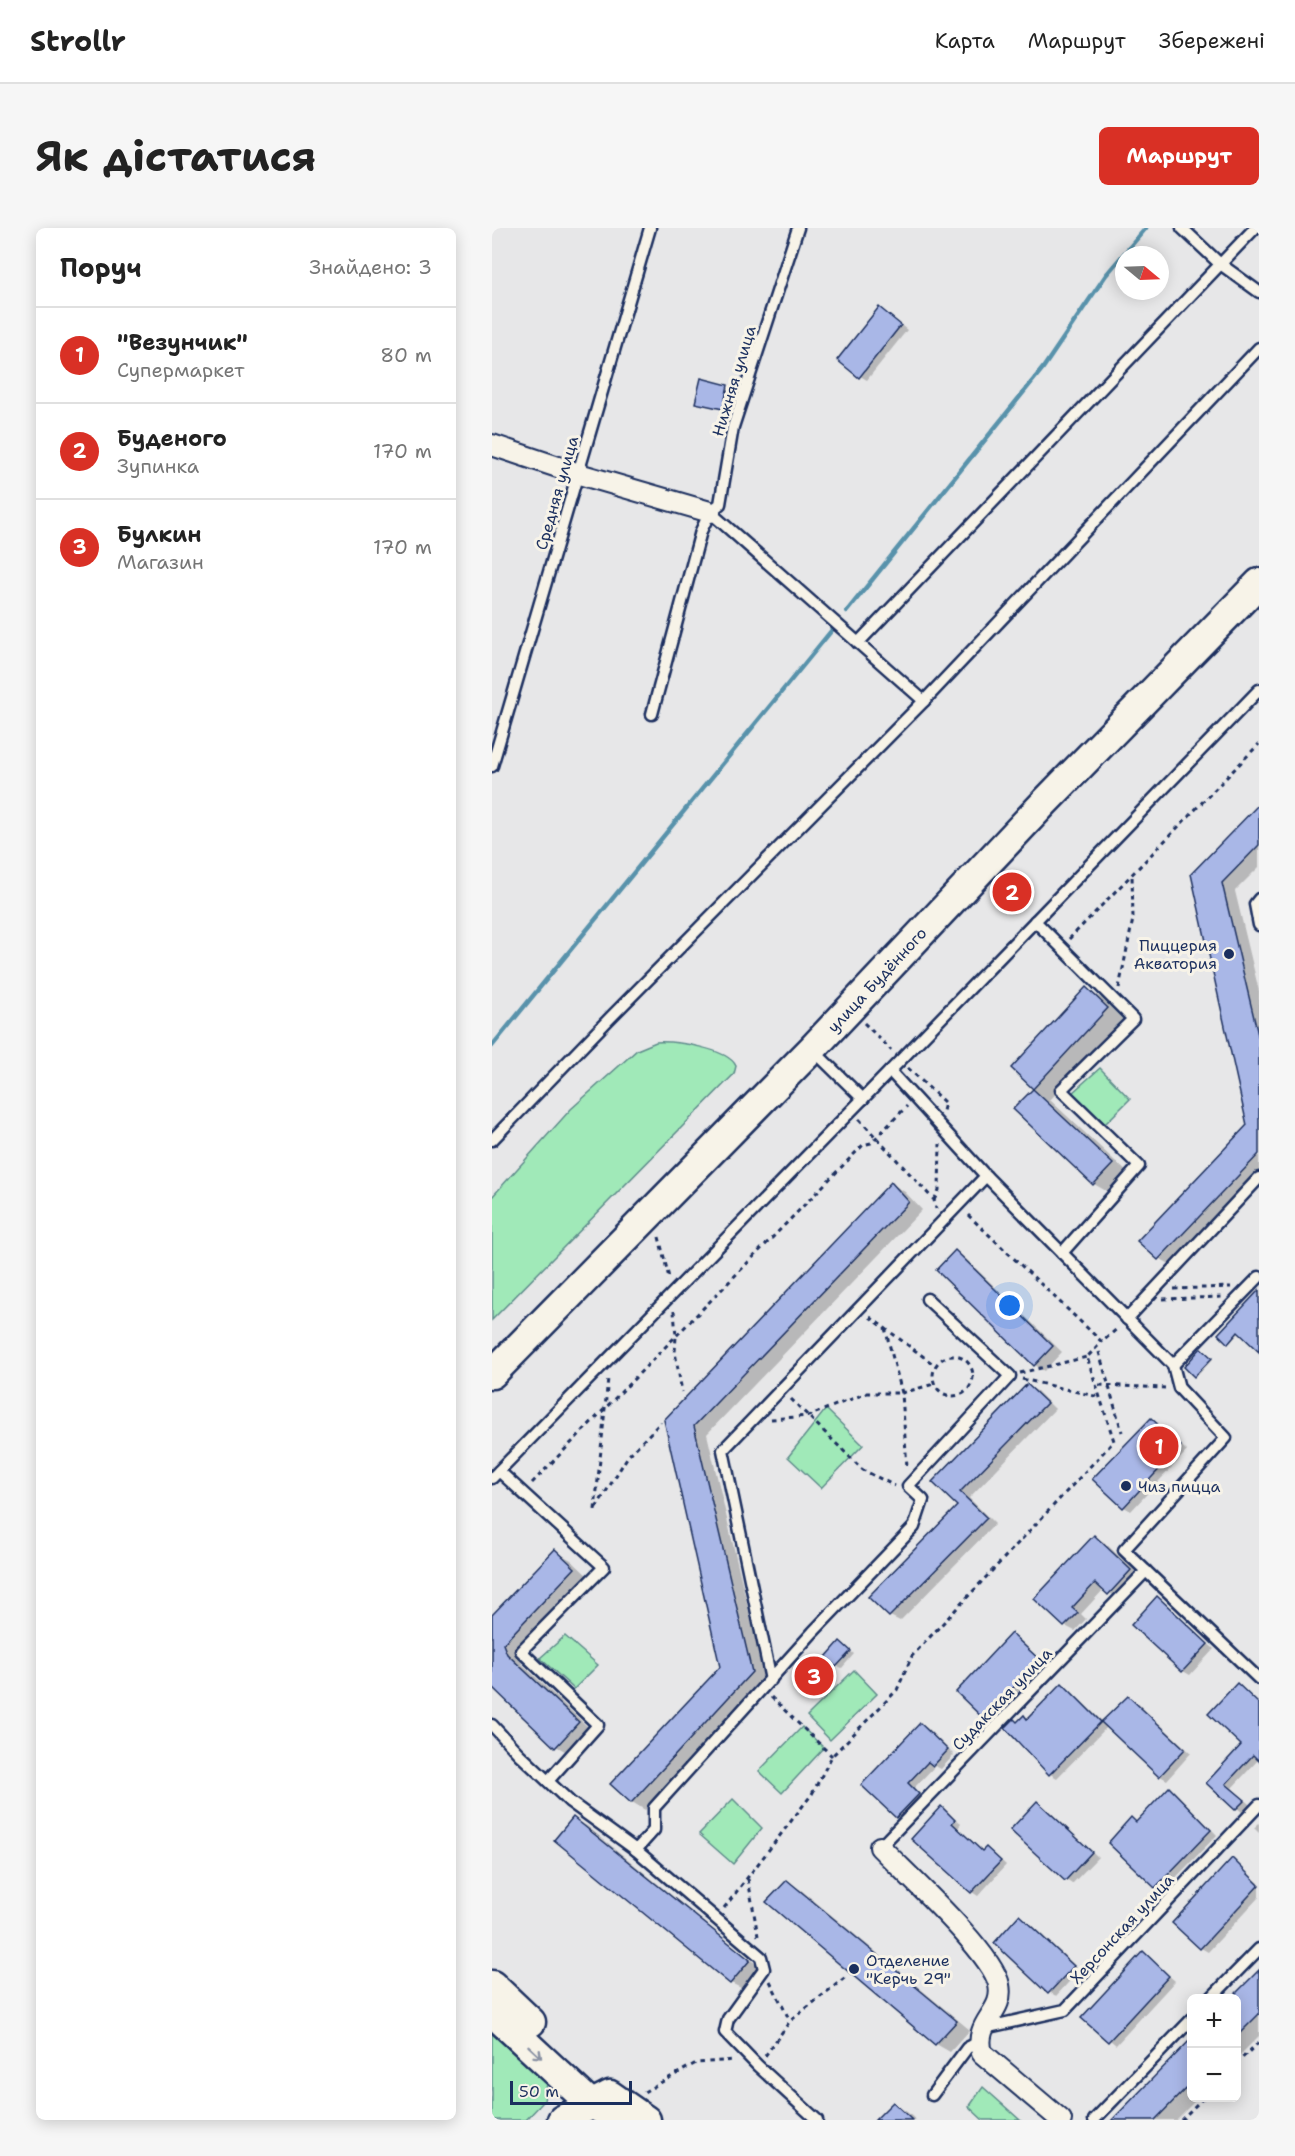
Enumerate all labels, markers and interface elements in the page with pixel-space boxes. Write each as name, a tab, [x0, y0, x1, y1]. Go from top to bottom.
text: Strollr	[30, 22, 126, 60]
text: Карта	[935, 27, 995, 55]
text: Маршрут	[1028, 27, 1126, 55]
text: Збережені	[1159, 27, 1265, 55]
button: Маршрут	[1099, 127, 1259, 185]
text: Як дістатися	[36, 128, 316, 184]
north arrow	[1115, 246, 1169, 300]
text: Поруч	[60, 250, 142, 285]
text: Знайдено: 3	[309, 254, 432, 280]
street label: Нижняя улица	[707, 323, 761, 439]
text: "Везунчик"	[117, 328, 248, 357]
text: 1	[75, 342, 84, 368]
text: 80 m	[380, 342, 432, 368]
text: Супермаркет	[117, 357, 244, 383]
text: Буденого	[117, 424, 227, 453]
street label: Средняя улица	[531, 434, 583, 552]
text: 2	[73, 438, 87, 464]
text: 170 m	[373, 438, 432, 464]
text: Зупинка	[117, 453, 199, 479]
text: Булкин	[117, 520, 201, 549]
text: 3	[73, 534, 87, 560]
text: 170 m	[373, 534, 432, 560]
text: Магазин	[117, 549, 204, 575]
pin: 2	[992, 870, 1032, 914]
street label: улица Будённого	[823, 923, 931, 1037]
place label: Пиццерия Акватория	[1134, 935, 1217, 974]
marker: Пиццерия Акватория	[1222, 947, 1236, 961]
your location	[995, 1291, 1024, 1320]
pin: 1	[1140, 1424, 1178, 1468]
place label: Чиз пицца	[1138, 1476, 1221, 1497]
marker: Чиз пицца	[1119, 1479, 1133, 1493]
street label: Судакская улица	[947, 1643, 1057, 1755]
pin: 3	[794, 1654, 834, 1698]
street label: Херсонская улица	[1066, 1869, 1179, 1988]
place label: Отделение "Керчь 29"	[866, 1950, 951, 1989]
marker: Отделение "Керчь 29"	[847, 1962, 861, 1976]
map controls	[1187, 1994, 1241, 2102]
button: +	[1187, 1994, 1241, 2048]
one-way arrow	[527, 2045, 542, 2059]
button: −	[1187, 2048, 1241, 2102]
scale bar	[510, 2078, 632, 2106]
text: 50 m	[519, 2081, 559, 2102]

